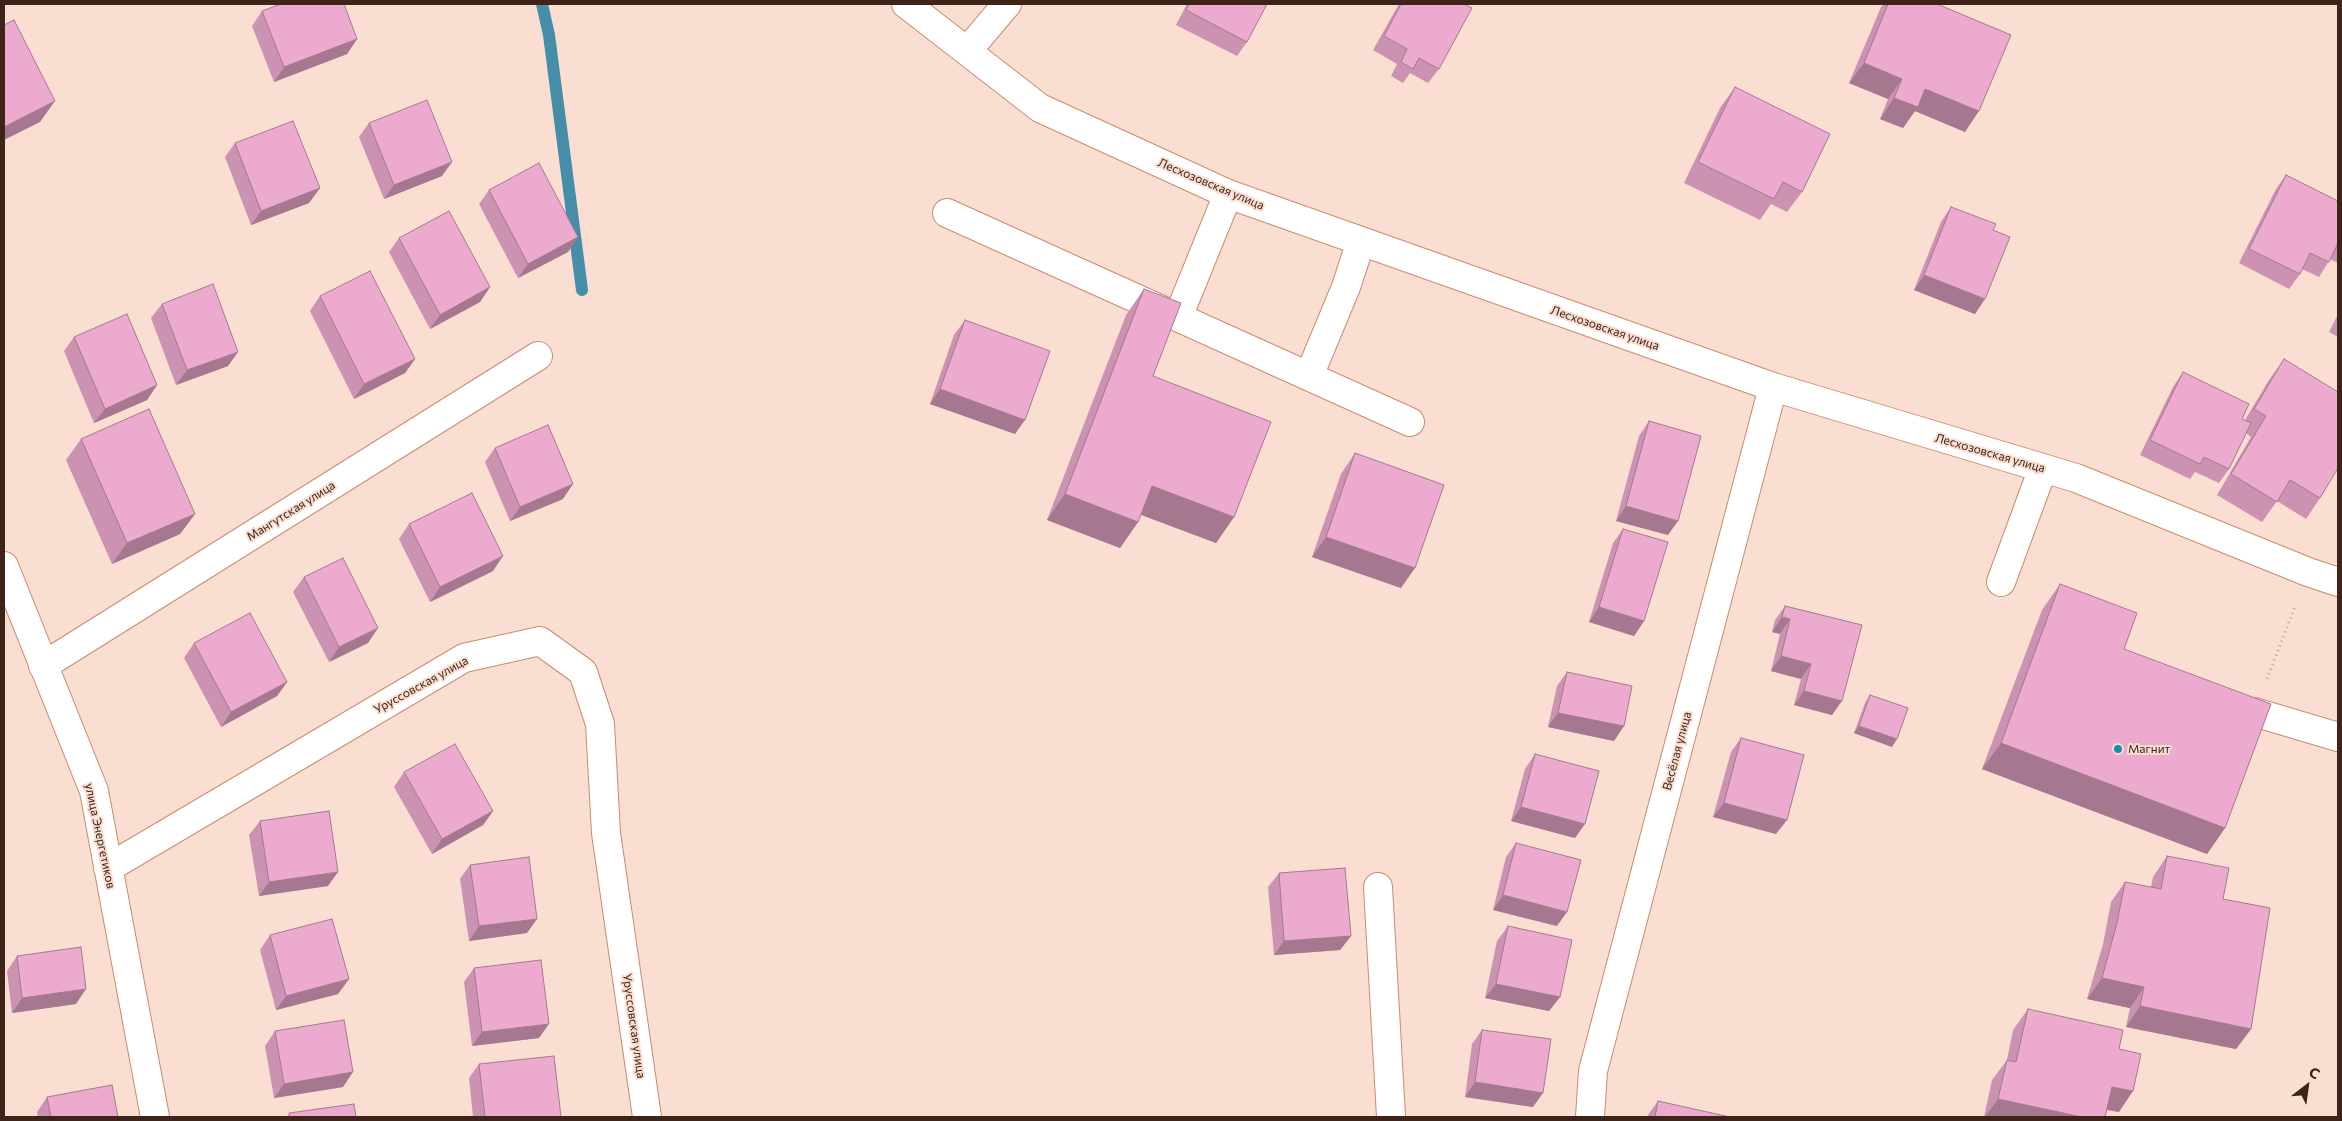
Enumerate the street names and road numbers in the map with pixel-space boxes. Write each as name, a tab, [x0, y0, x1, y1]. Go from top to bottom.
street label: Лесхозовская улица	[1156, 155, 1266, 213]
street label: Лесхозовская улица	[1549, 303, 1661, 353]
street label: Лесхозовская улица	[1933, 430, 2047, 476]
street label: Мангутская улица	[244, 478, 338, 544]
street label: Уруссовская улица	[371, 653, 471, 717]
street label: Весёлая улица	[1660, 710, 1694, 792]
street label: улица Энергетиков	[82, 782, 118, 890]
street label: Уруссовская улица	[620, 973, 648, 1079]

